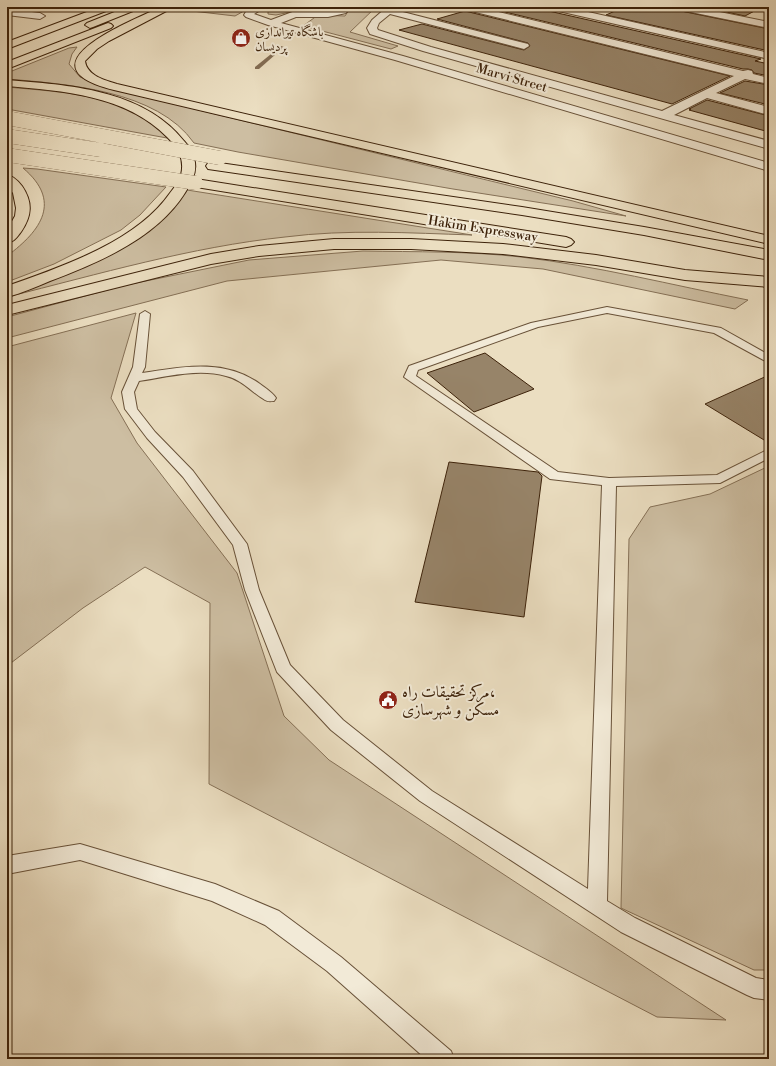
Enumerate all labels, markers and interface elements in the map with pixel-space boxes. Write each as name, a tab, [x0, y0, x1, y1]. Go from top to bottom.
place label: باشگاه تیراندازی پردیسان	[255, 23, 323, 56]
shop icon: باشگاه تیراندازی پردیسان	[230, 27, 252, 49]
street label: Marvi Street	[474, 60, 549, 96]
street label: Hakim Expressway	[427, 212, 539, 246]
place label: مرکز تحقیقات راه، مسکن و شهرسازی	[402, 682, 499, 721]
public building icon: مرکز تحقیقات راه، مسکن و شهرسازی	[377, 689, 399, 711]

